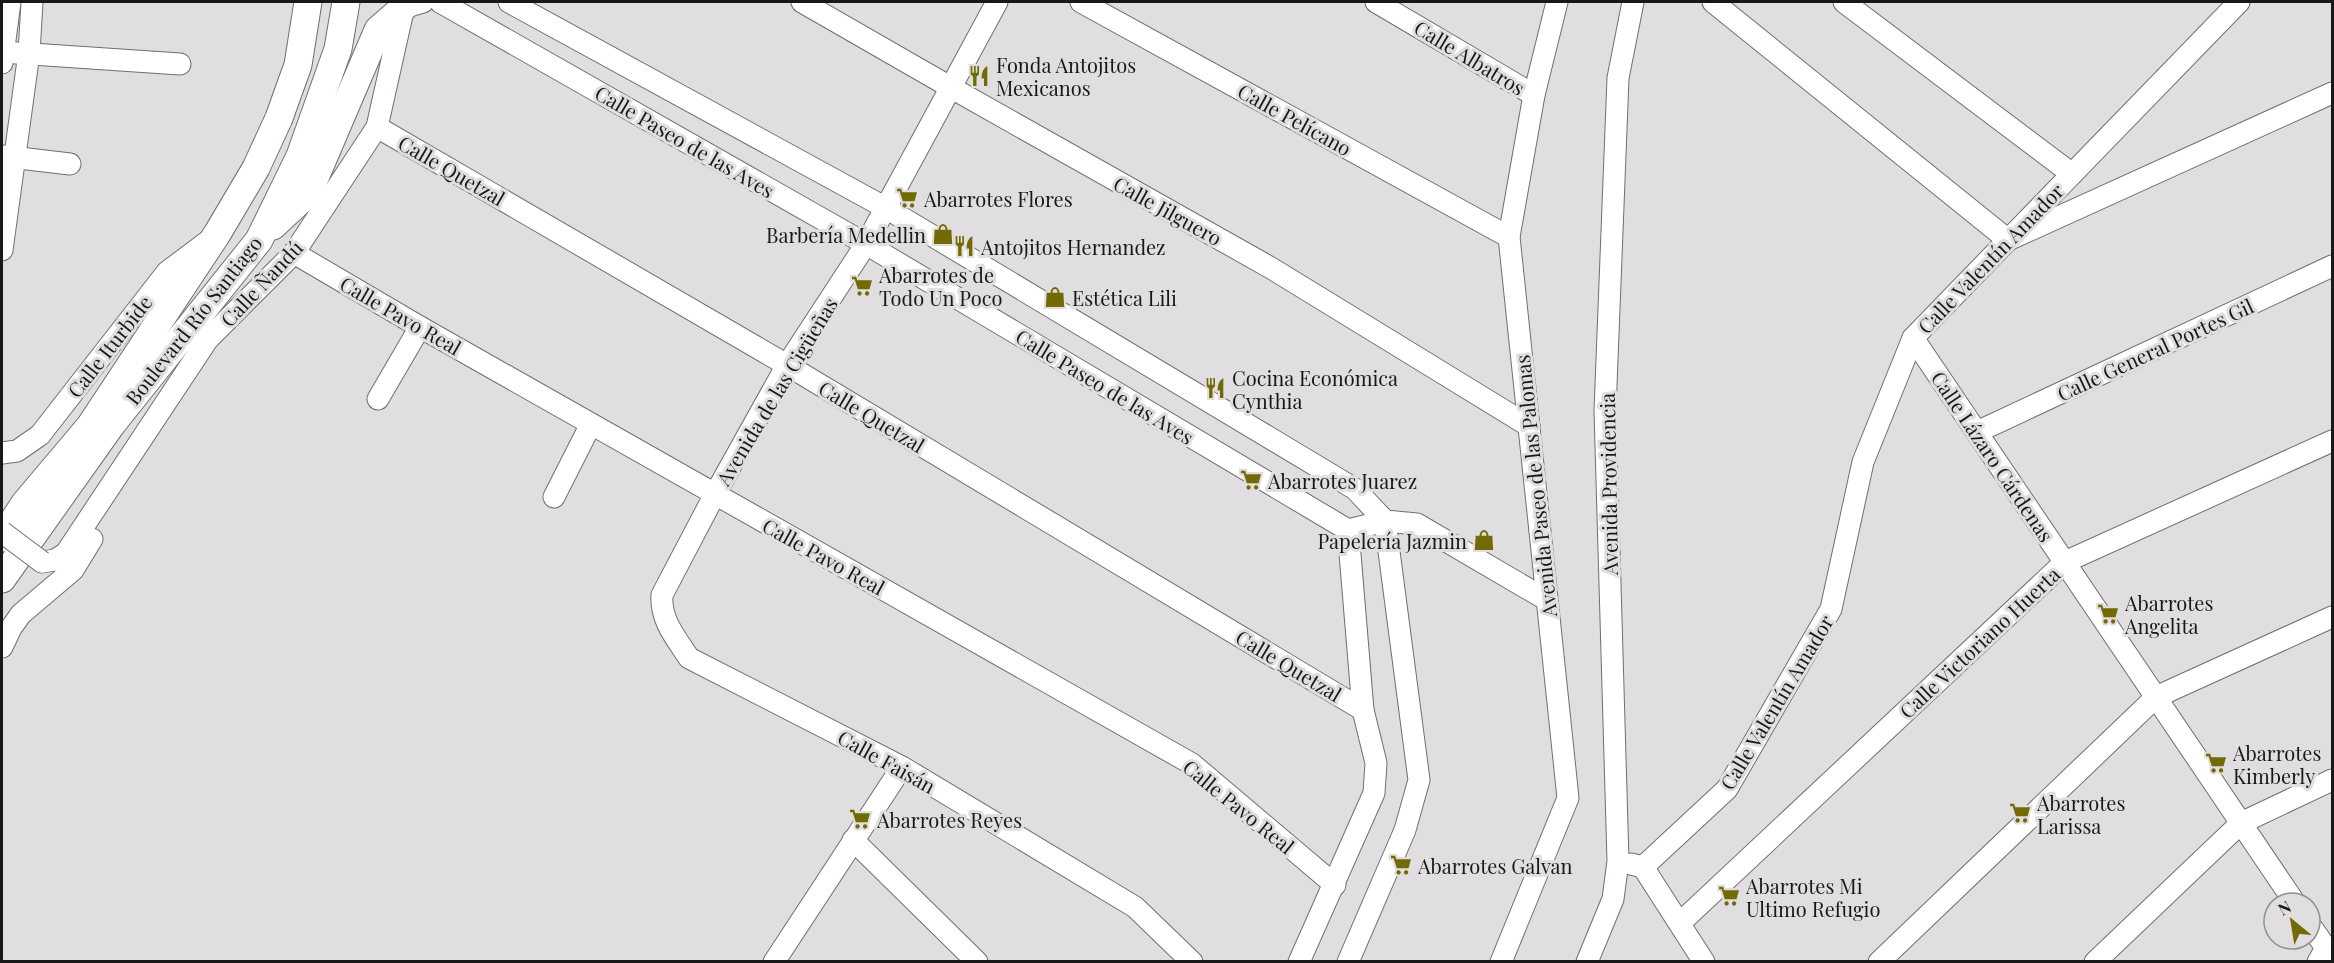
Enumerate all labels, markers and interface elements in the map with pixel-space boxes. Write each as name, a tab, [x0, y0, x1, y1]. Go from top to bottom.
street label: Calle Albatros	[1410, 13, 1530, 101]
place label: Fonda Antojitos Mexicanos	[996, 51, 1136, 101]
restaurant icon: Fonda Antojitos Mexicanos	[967, 64, 991, 88]
street label: Calle Pelícano	[1233, 77, 1357, 161]
street label: Calle Paseo de las Aves	[590, 79, 780, 203]
street label: Calle Quetzal	[394, 129, 510, 212]
street label: Calle Jilguero	[1109, 169, 1227, 251]
street label: Calle Valentín Amador	[1911, 177, 2069, 339]
place label: Abarrotes Flores	[923, 185, 1073, 212]
supermarket icon: Abarrotes Flores	[895, 186, 919, 210]
place label: Barbería Medellin	[766, 221, 926, 248]
shop icon: Barbería Medellin	[931, 222, 955, 246]
street label: Boulevard Río Santiago	[119, 230, 267, 410]
place label: Antojitos Hernandez	[980, 233, 1166, 260]
street label: Calle Ñandú	[214, 234, 308, 332]
restaurant icon: Antojitos Hernandez	[952, 234, 976, 258]
place label: Abarrotes de Todo Un Poco	[878, 261, 1002, 311]
street label: Calle Pavo Real	[335, 269, 467, 361]
supermarket icon: Abarrotes de Todo Un Poco	[850, 274, 874, 298]
place label: Estética Lili	[1072, 284, 1177, 311]
shop icon: Estética Lili	[1043, 285, 1067, 309]
street label: Calle Iturbide	[61, 289, 157, 403]
street label: Calle General Portes Gil	[2052, 291, 2258, 406]
street label: Avenida de las Cigüeñas	[709, 292, 843, 491]
street label: Calle Paseo de las Aves	[1011, 322, 1199, 450]
street label: Avenida Paseo de las Palomas	[1508, 354, 1562, 619]
place label: Cocina Económica Cynthia	[1232, 364, 1398, 414]
street label: Calle Lázaro Cárdenas	[1926, 365, 2060, 547]
street label: Calle Quetzal	[814, 374, 930, 458]
restaurant icon: Cocina Económica Cynthia	[1203, 376, 1227, 400]
street label: Avenida Providencia	[1593, 393, 1623, 576]
place label: Abarrotes Juarez	[1267, 467, 1417, 494]
supermarket icon: Abarrotes Juarez	[1239, 468, 1263, 492]
street label: Calle Pavo Real	[758, 511, 890, 601]
place label: Papelería Jazmin	[1318, 527, 1467, 554]
shop icon: Papelería Jazmin	[1472, 528, 1496, 552]
street label: Calle Victoriano Huerta	[1893, 560, 2065, 724]
place label: Abarrotes Angelita	[2124, 589, 2213, 639]
supermarket icon: Abarrotes Angelita	[2096, 602, 2120, 626]
street label: Calle Valentín Amador	[1713, 610, 1839, 794]
street label: Calle Quetzal	[1231, 623, 1347, 707]
street label: Calle Faisán	[833, 723, 941, 799]
place label: Abarrotes Kimberly	[2232, 739, 2321, 789]
supermarket icon: Abarrotes Kimberly	[2204, 751, 2228, 775]
street label: Calle Pavo Real	[1178, 753, 1300, 859]
place label: Abarrotes Larissa	[2036, 789, 2125, 839]
supermarket icon: Abarrotes Larissa	[2008, 801, 2032, 825]
place label: Abarrotes Reyes	[876, 806, 1022, 833]
supermarket icon: Abarrotes Reyes	[848, 807, 872, 831]
place label: Abarrotes Galvan	[1417, 852, 1573, 879]
supermarket icon: Abarrotes Galvan	[1389, 853, 1413, 877]
place label: Abarrotes Mi Ultimo Refugio	[1745, 872, 1880, 922]
supermarket icon: Abarrotes Mi Ultimo Refugio	[1717, 884, 1741, 908]
north arrow	[2262, 891, 2322, 951]
text: N	[2274, 895, 2295, 920]

